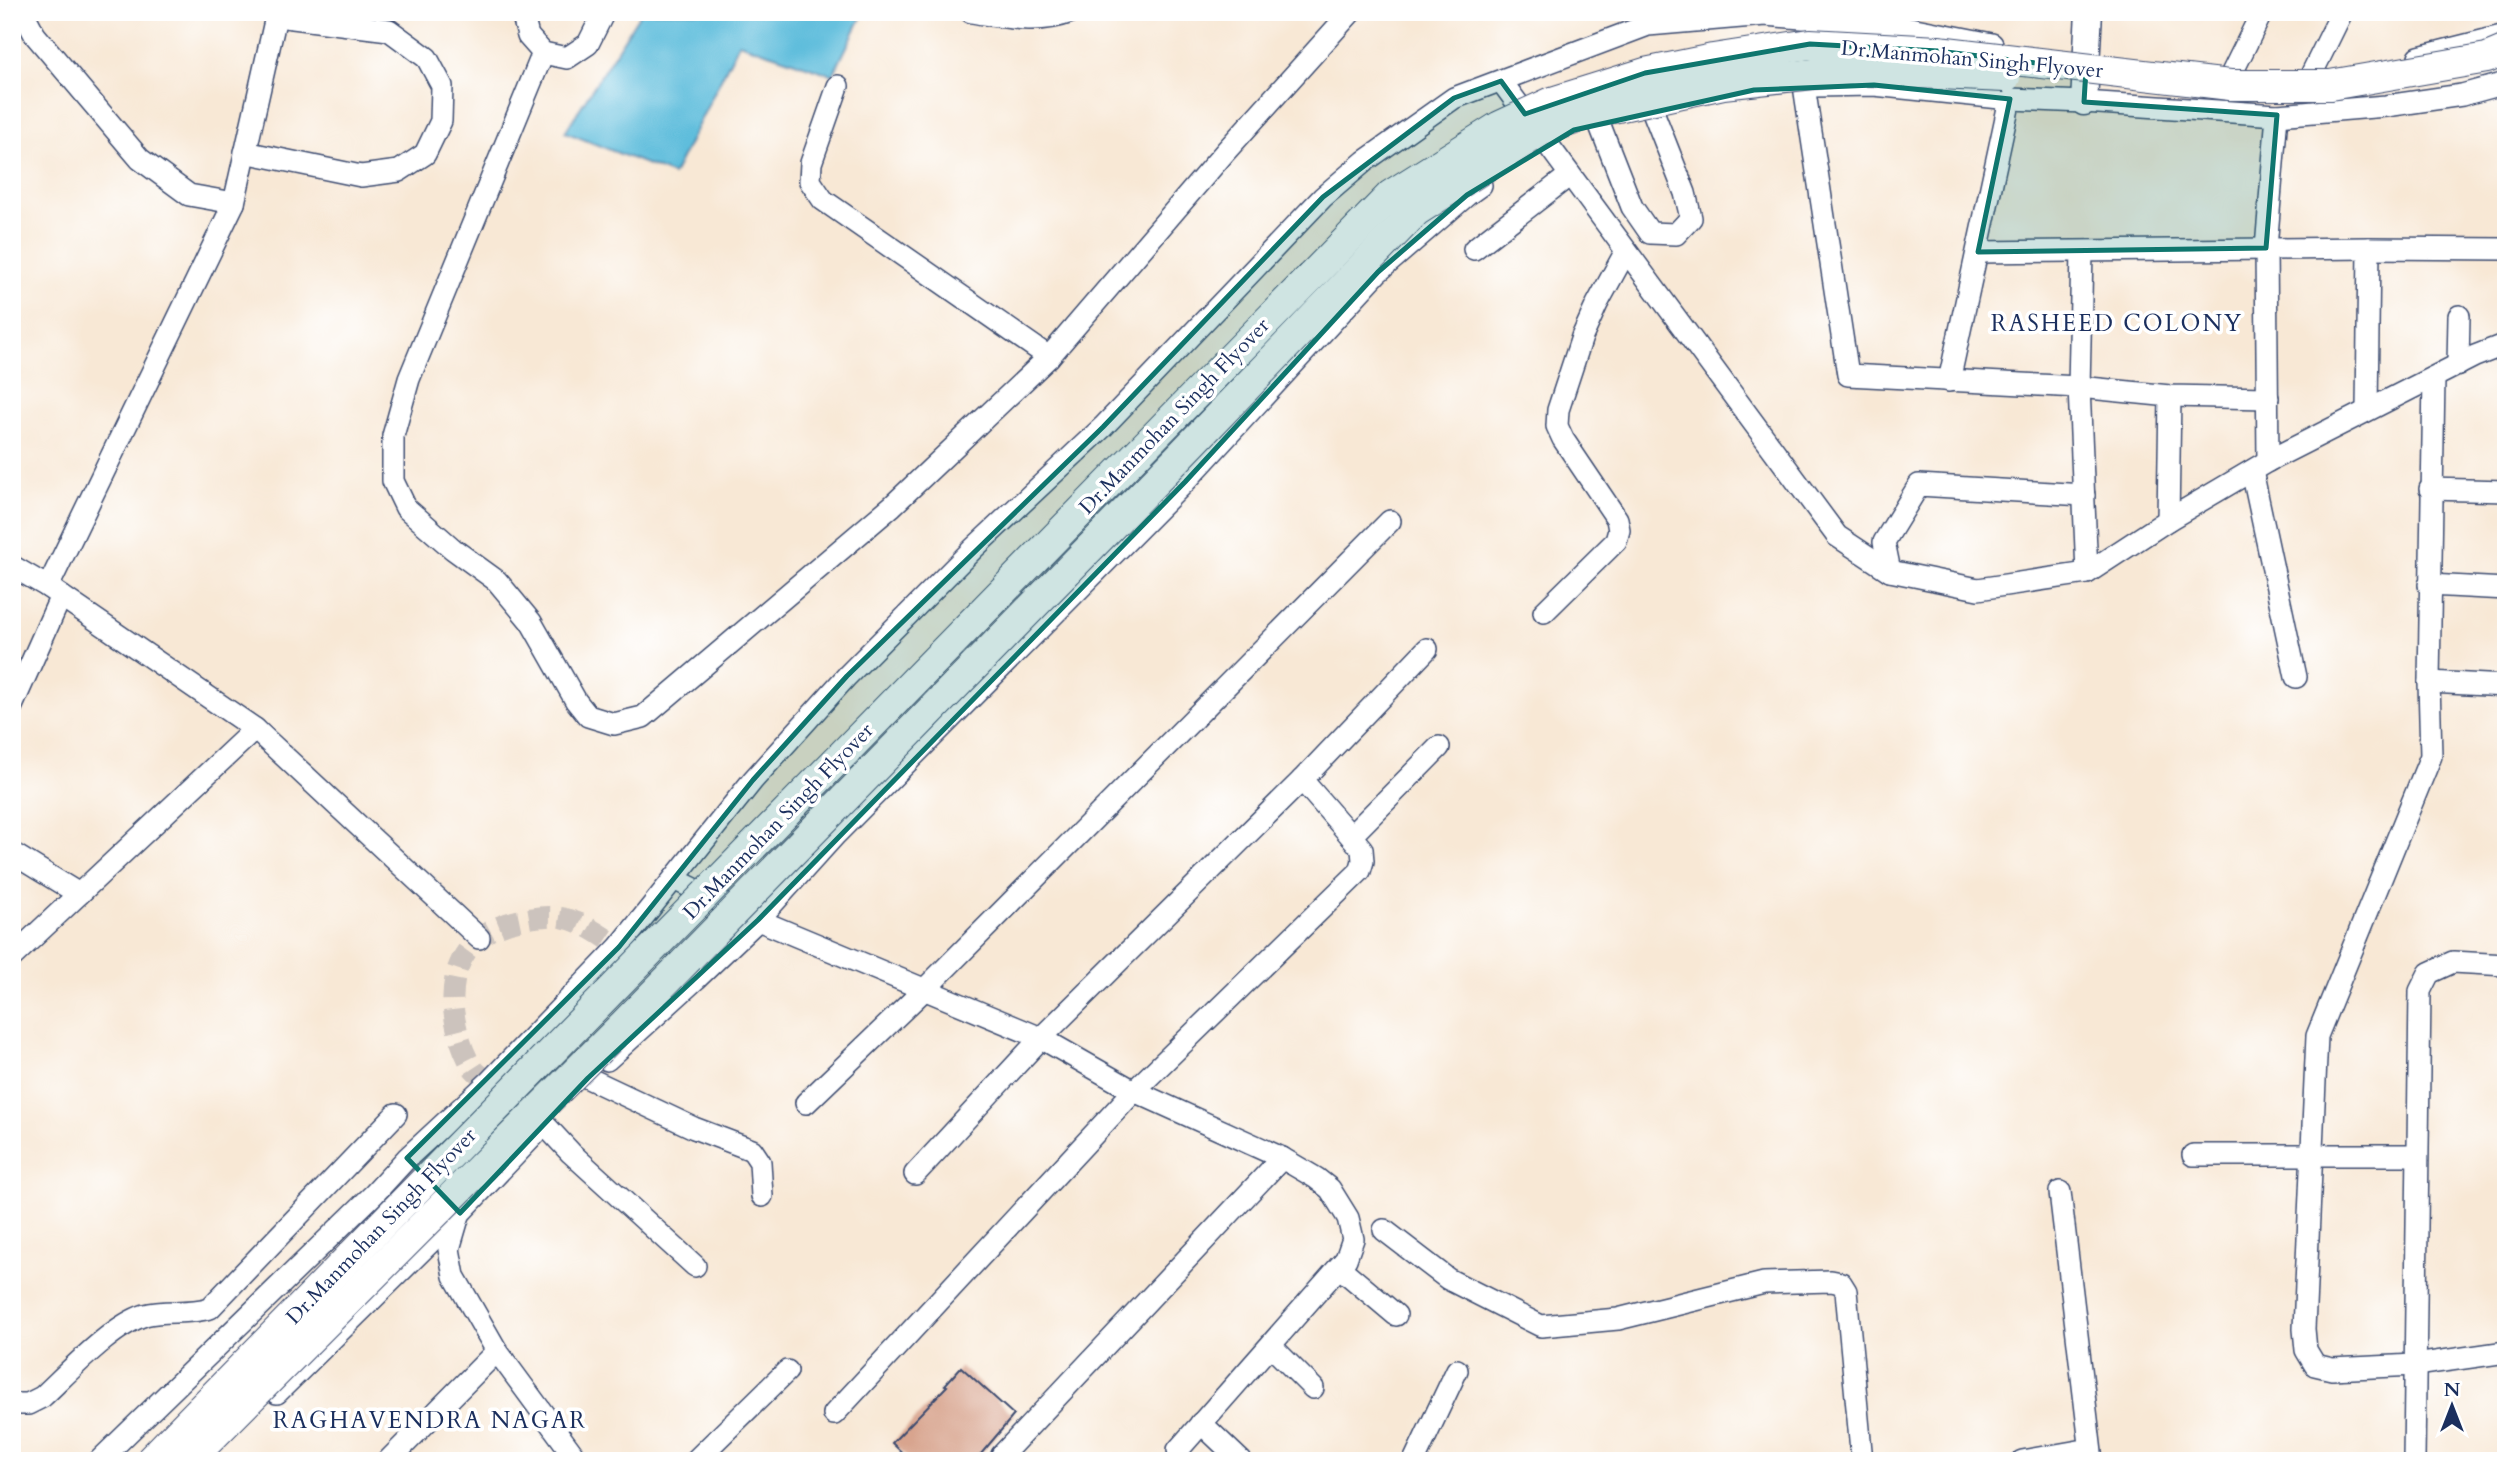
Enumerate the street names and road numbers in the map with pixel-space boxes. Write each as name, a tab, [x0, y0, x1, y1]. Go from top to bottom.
street label: Dr.Manmohan Singh Flyover	[1840, 34, 2105, 85]
street label: Dr.Manmohan Singh Flyover	[1073, 311, 1276, 521]
street label: Dr.Manmohan Singh Flyover	[677, 716, 880, 926]
street label: Dr.Manmohan Singh Flyover	[280, 1121, 483, 1331]

